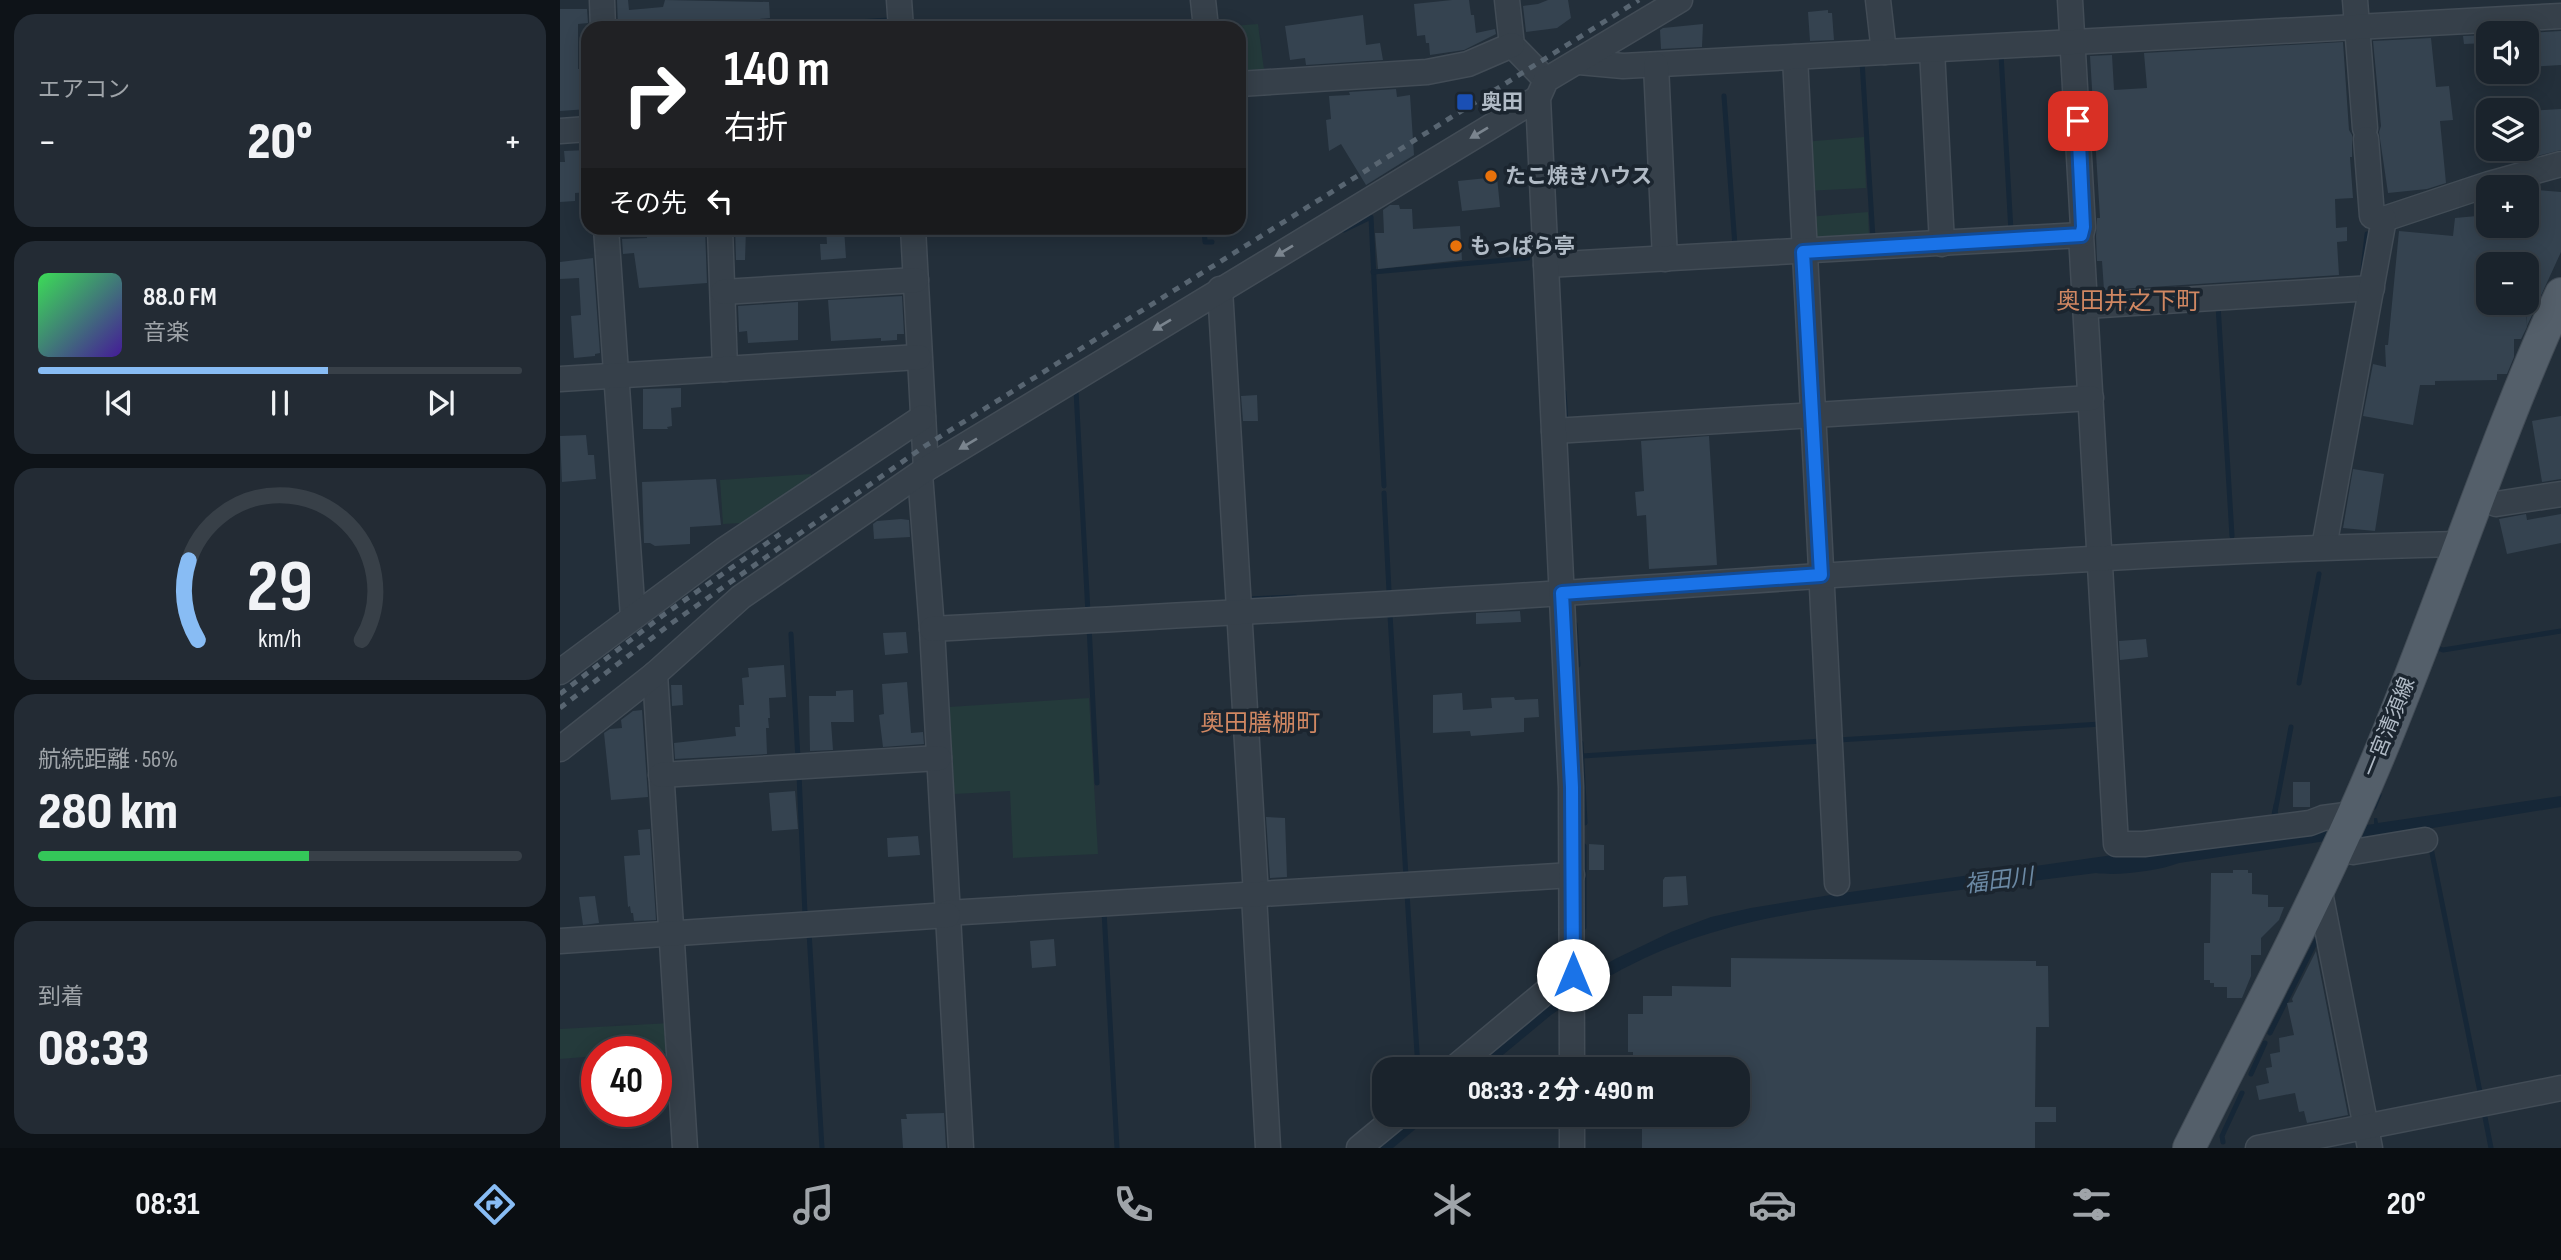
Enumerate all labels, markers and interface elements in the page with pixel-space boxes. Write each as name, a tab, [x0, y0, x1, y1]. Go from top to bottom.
map controls	[2476, 21, 2539, 315]
button: sound	[2476, 21, 2539, 84]
text: 140 m	[724, 41, 830, 100]
icon: right	[609, 49, 700, 140]
text: エアコン	[38, 76, 130, 104]
place label: 奥田	[1481, 90, 1523, 115]
pin	[2048, 91, 2108, 151]
marker: 奥田	[1455, 92, 1475, 112]
button: layers	[2476, 98, 2539, 161]
icon: arrive	[2059, 102, 2097, 140]
text: 右折	[724, 109, 788, 148]
text: 20°	[247, 111, 313, 174]
text: −	[38, 120, 57, 165]
text: +	[503, 120, 522, 165]
one-way arrow	[1470, 127, 1489, 140]
place label: たこ焼きハウス	[1505, 164, 1652, 189]
marker: たこ焼きハウス	[1483, 168, 1499, 184]
button: +	[2476, 175, 2539, 238]
icon: left	[701, 182, 739, 220]
text: その先	[609, 189, 687, 220]
place label: もっぱら亭	[1470, 234, 1575, 259]
marker: もっぱら亭	[1448, 238, 1464, 254]
one-way arrow	[1275, 245, 1294, 257]
button: −	[2476, 252, 2539, 315]
text: 88.0 FM	[143, 282, 217, 313]
district label: 奥田井之下町	[2056, 287, 2200, 316]
one-way arrow	[1152, 318, 1172, 331]
text: 音楽	[143, 319, 189, 347]
icon: previous	[100, 384, 138, 422]
icon: pause	[261, 384, 299, 422]
icon: next	[422, 384, 460, 422]
one-way arrow	[958, 437, 978, 450]
text: 29	[247, 544, 313, 632]
text: km/h	[258, 624, 302, 655]
street label: 一宮清須線	[2358, 674, 2420, 780]
district label: 奥田膳棚町	[1200, 709, 1320, 738]
text: 航続距離 · 56%	[38, 746, 178, 774]
text: 280 km	[38, 781, 178, 844]
water label: 福田川	[1963, 863, 2038, 899]
position arrow	[1536, 938, 1610, 1012]
text: 到着	[38, 983, 84, 1011]
text: 08:33	[38, 1018, 149, 1081]
speed limit sign: 40	[581, 1036, 672, 1127]
text: 08:33 · 2 分 · 490 m	[1468, 1076, 1654, 1107]
icon: directions	[470, 1180, 519, 1229]
icon: music	[789, 1180, 838, 1229]
icon: phone	[1109, 1180, 1158, 1229]
icon: climate	[1428, 1180, 1477, 1229]
icon: car	[1748, 1180, 1797, 1229]
icon: filters	[2067, 1180, 2116, 1229]
text: 08:31	[135, 1185, 200, 1224]
text: 20°	[2387, 1185, 2426, 1224]

